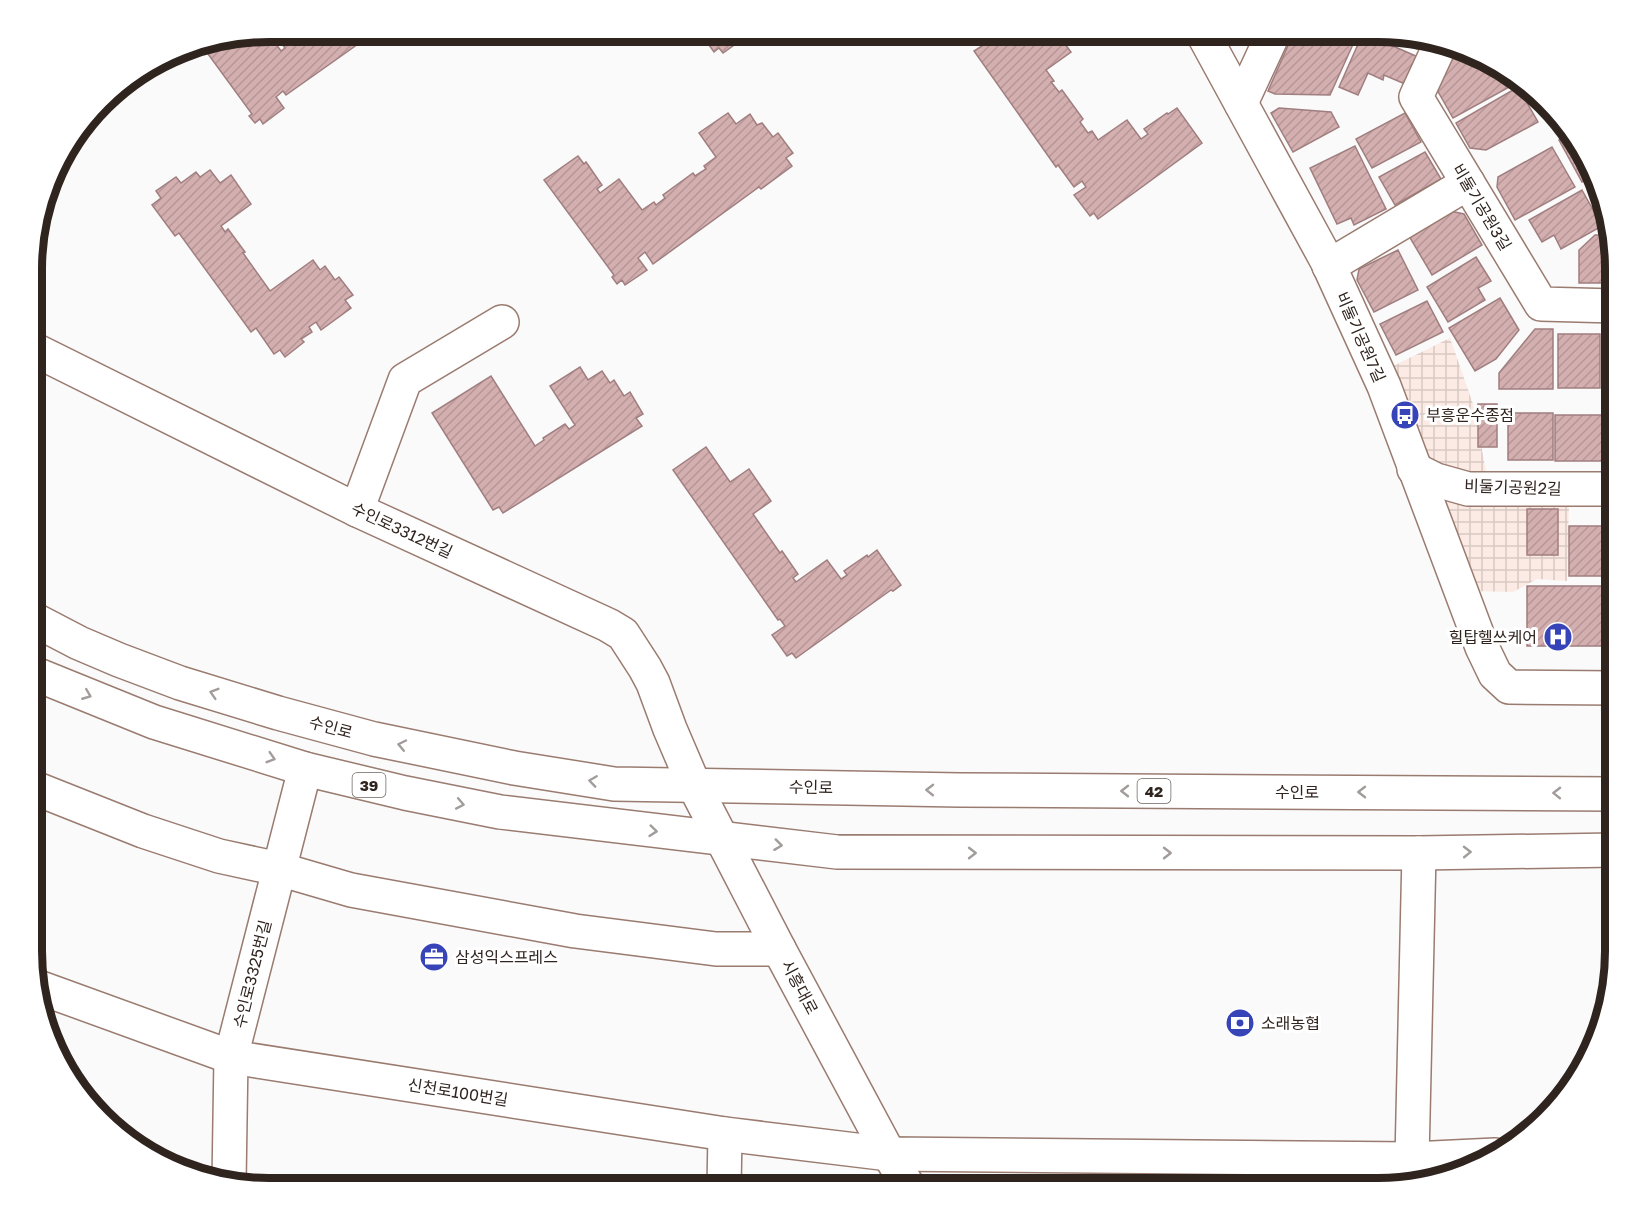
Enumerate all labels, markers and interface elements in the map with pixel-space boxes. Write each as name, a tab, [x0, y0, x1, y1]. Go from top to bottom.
street label: 비둘기공원3길	[1448, 160, 1516, 254]
street label: 비둘기공원7길	[1332, 289, 1390, 385]
bus stop icon: 부흥운수종점	[1389, 399, 1421, 431]
place label: 부흥운수종점	[1426, 405, 1514, 425]
street label: 비둘기공원2길	[1464, 475, 1562, 499]
street label: 수인로3312번길	[348, 498, 456, 562]
hospital icon: 힐탑헬쓰케어	[1542, 621, 1574, 653]
place label: 힐탑헬쓰케어	[1449, 627, 1537, 647]
one-way arrow	[81, 688, 92, 700]
one-way arrow	[209, 688, 220, 700]
street label: 수인로	[307, 712, 355, 742]
one-way arrow	[397, 739, 407, 752]
one-way arrow	[265, 751, 276, 764]
road number: 39	[352, 773, 386, 797]
one-way arrow	[589, 775, 598, 787]
street label: 수인로	[789, 777, 834, 797]
road number: 42	[1138, 779, 1170, 803]
street label: 수인로	[1275, 782, 1319, 802]
one-way arrow	[925, 784, 934, 796]
one-way arrow	[1120, 785, 1129, 797]
one-way arrow	[1357, 786, 1366, 798]
one-way arrow	[1552, 787, 1561, 799]
one-way arrow	[455, 797, 465, 810]
one-way arrow	[649, 824, 658, 837]
one-way arrow	[773, 838, 782, 851]
one-way arrow	[1463, 846, 1472, 859]
one-way arrow	[968, 847, 977, 859]
one-way arrow	[1163, 847, 1172, 859]
street label: 수인로3325번길	[229, 918, 275, 1030]
office icon: 삼성익스프레스	[418, 941, 450, 973]
place label: 삼성익스프레스	[455, 947, 558, 967]
street label: 시흥대로	[777, 956, 823, 1018]
bank icon: 소래농협	[1224, 1007, 1256, 1039]
place label: 소래농협	[1261, 1013, 1320, 1033]
street label: 신천로100번길	[406, 1074, 510, 1110]

